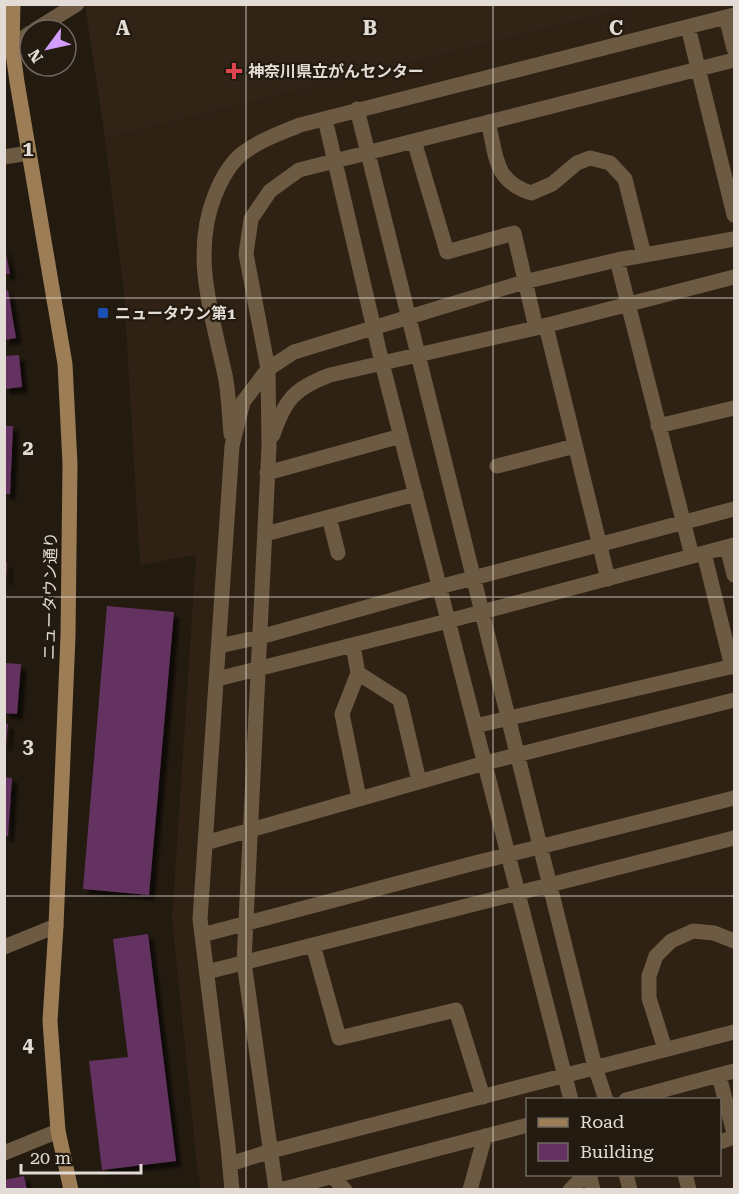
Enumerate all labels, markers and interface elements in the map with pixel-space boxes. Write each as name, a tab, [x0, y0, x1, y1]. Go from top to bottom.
text: A	[116, 16, 131, 40]
text: B	[363, 16, 377, 40]
text: C	[609, 16, 623, 40]
north arrow	[18, 18, 78, 78]
text: N	[25, 46, 47, 66]
marker: 神奈川県立がんセンター	[225, 62, 243, 80]
place label: 神奈川県立がんセンター	[248, 62, 424, 81]
text: 1	[22, 137, 34, 161]
place label: ニュータウン第1	[115, 304, 236, 323]
marker: ニュータウン第1	[96, 306, 110, 320]
text: 2	[22, 436, 34, 460]
street label: ニュータウン通り	[39, 532, 61, 660]
text: 3	[22, 734, 34, 758]
text: 4	[22, 1033, 34, 1057]
legend	[526, 1098, 721, 1176]
text: Road	[580, 1111, 625, 1132]
scale bar	[21, 1137, 141, 1175]
text: Building	[580, 1141, 654, 1162]
text: 20 m	[30, 1147, 71, 1168]

